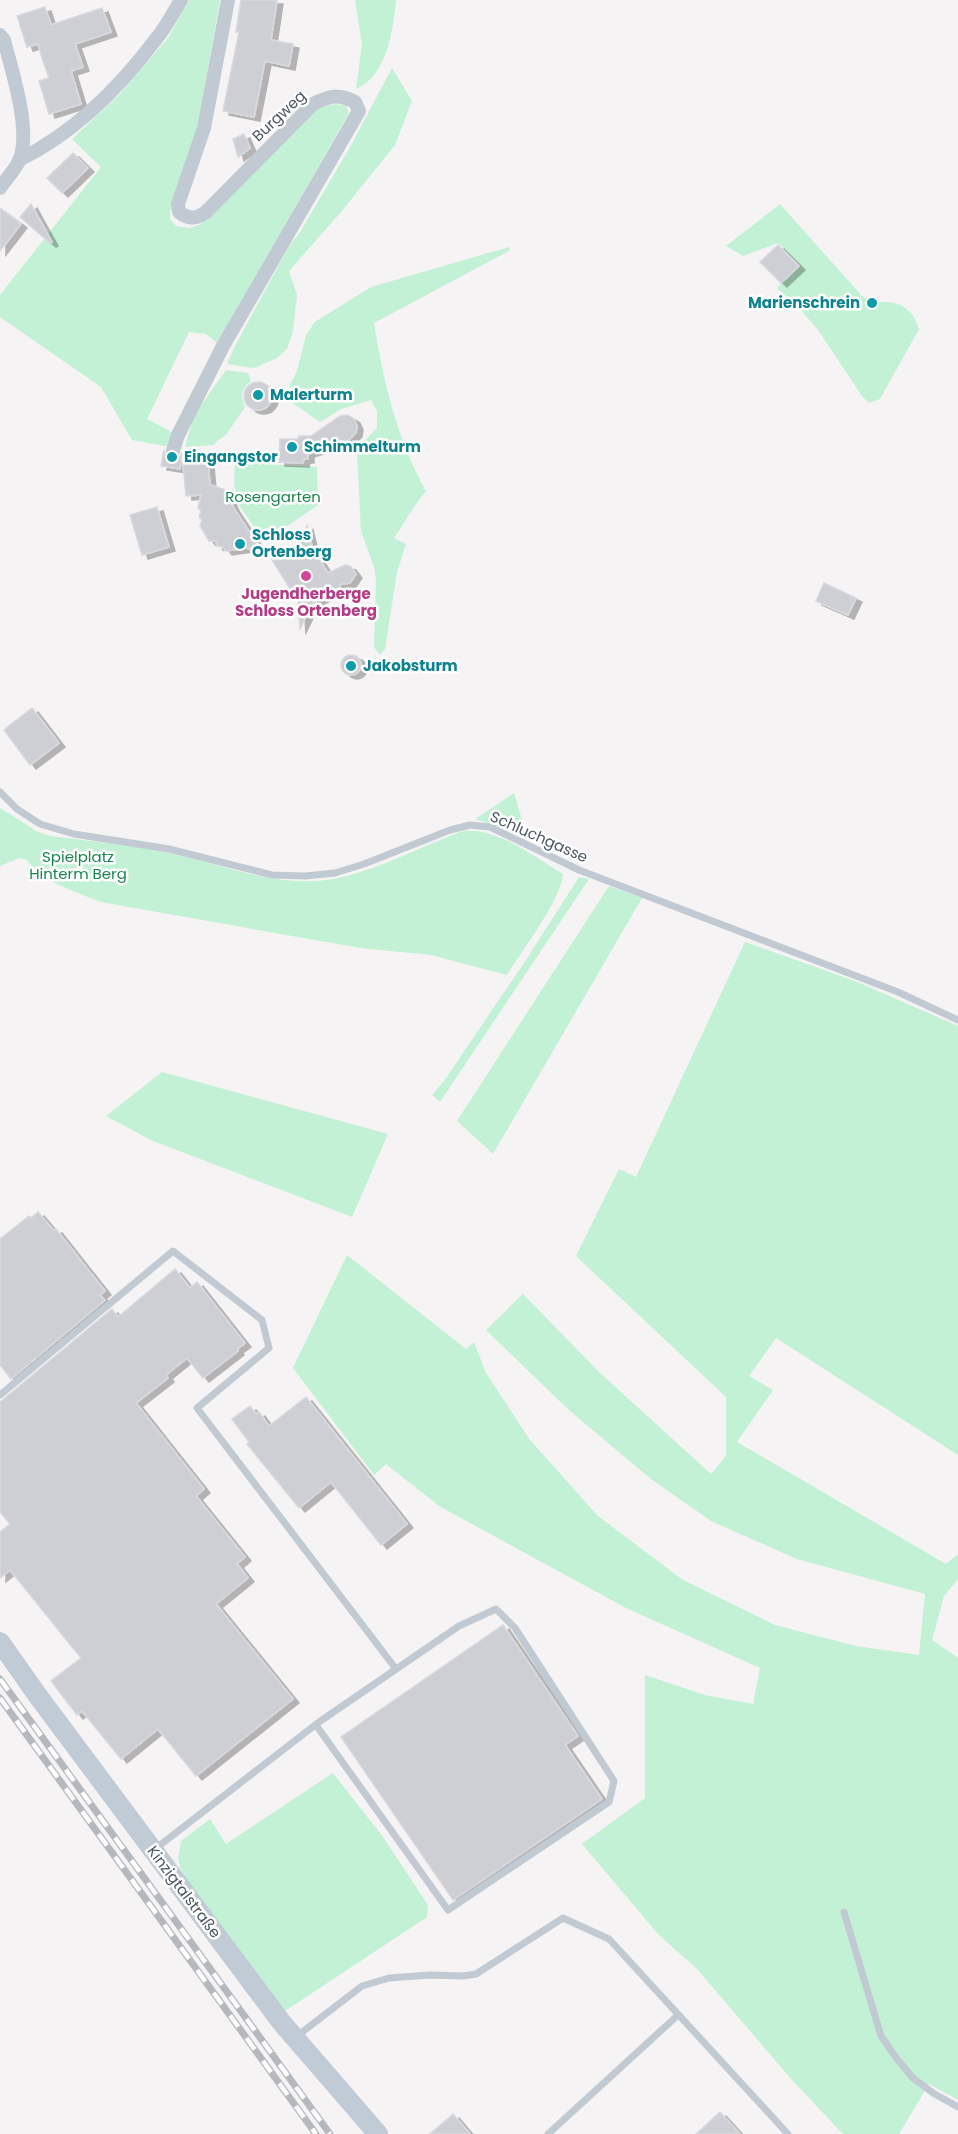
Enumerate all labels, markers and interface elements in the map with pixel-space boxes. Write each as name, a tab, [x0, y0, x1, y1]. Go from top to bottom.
street label: Burgweg	[247, 85, 310, 146]
place label: Marienschrein	[748, 292, 860, 313]
marker: Marienschrein	[865, 296, 879, 310]
place label: Malerturm	[270, 384, 353, 405]
marker: Malerturm	[251, 388, 265, 402]
place label: Schimmelturm	[304, 436, 421, 457]
marker: Schimmelturm	[285, 440, 299, 454]
place label: Eingangstor	[184, 446, 278, 467]
marker: Eingangstor	[165, 450, 179, 464]
park label: Rosengarten	[225, 486, 321, 507]
place label: Schloss Ortenberg	[252, 524, 332, 562]
marker: Schloss Ortenberg	[233, 537, 247, 551]
marker: Jugendherberge Schloss Ortenberg	[299, 569, 313, 583]
place label: Jugendherberge Schloss Ortenberg	[235, 583, 377, 621]
place label: Jakobsturm	[363, 655, 458, 676]
marker: Jakobsturm	[344, 659, 358, 673]
street label: Schluchgasse	[487, 806, 591, 867]
park label: Spielplatz Hinterm Berg	[29, 846, 127, 884]
street label: Kinzigtalstraße	[143, 1841, 226, 1942]

